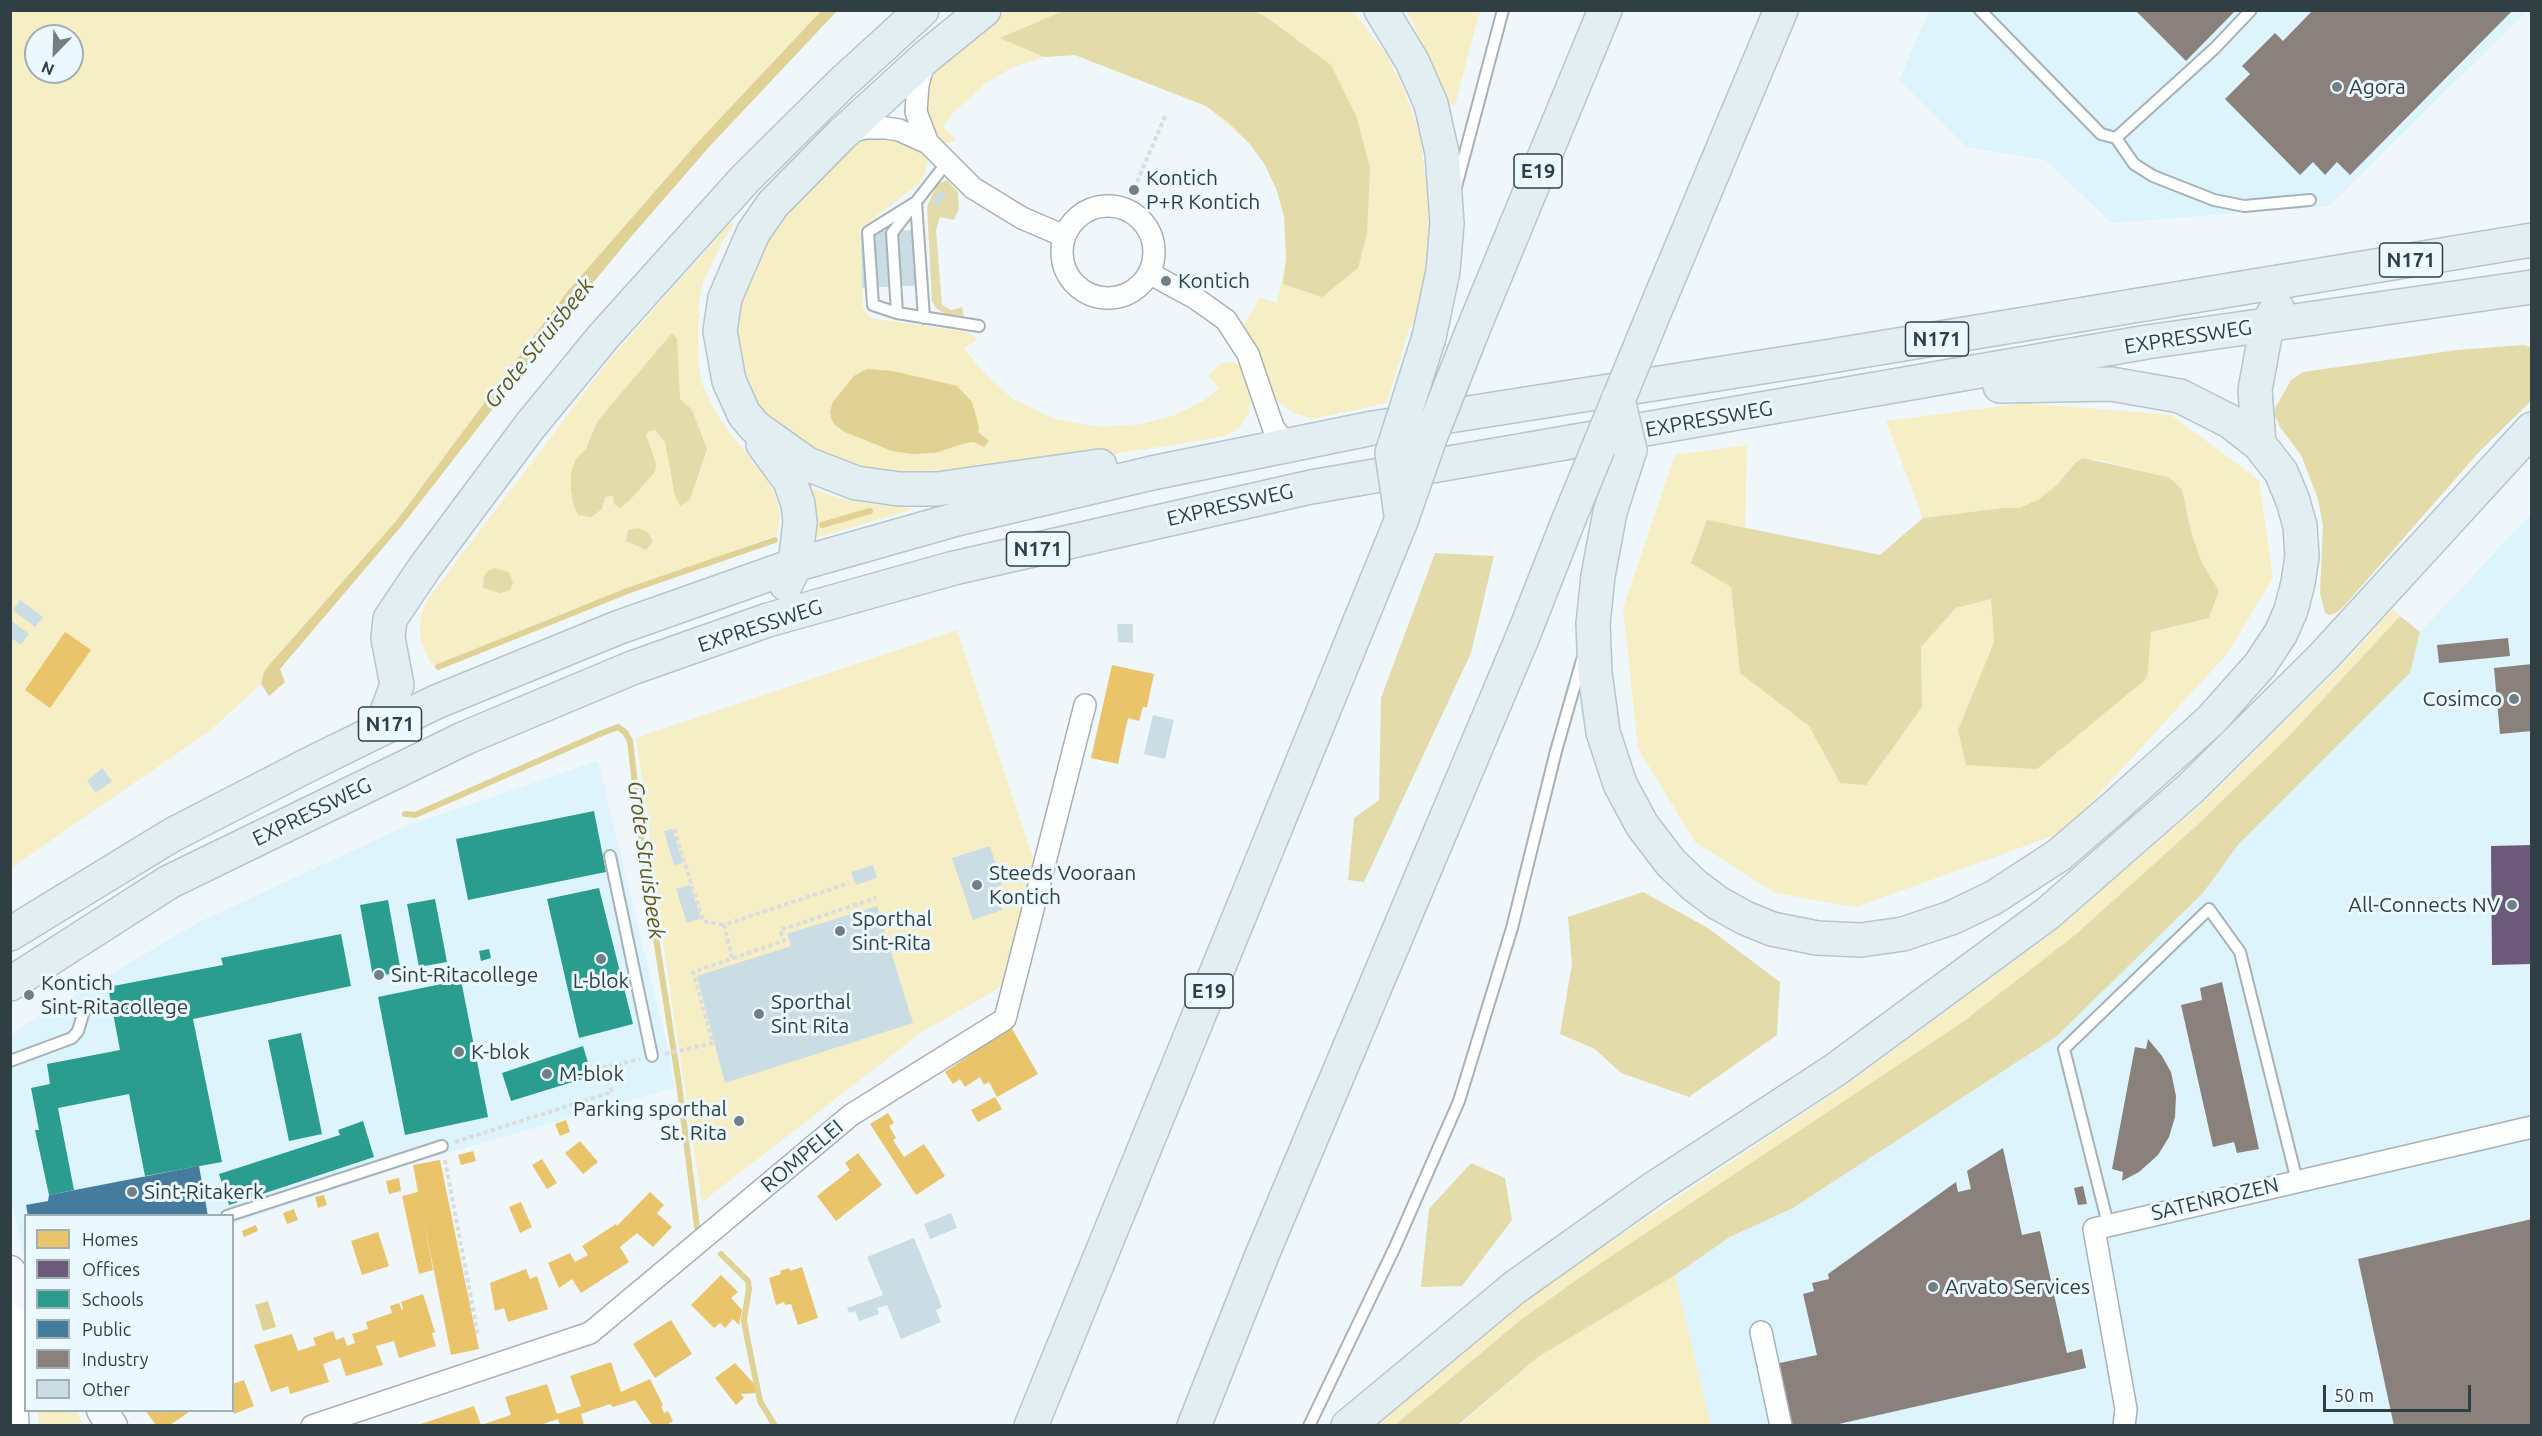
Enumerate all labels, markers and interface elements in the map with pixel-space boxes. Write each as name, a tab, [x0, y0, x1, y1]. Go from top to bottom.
north arrow	[24, 24, 84, 84]
text: N	[39, 58, 57, 79]
place label: Agora	[2349, 74, 2406, 100]
marker: Agora	[2330, 80, 2344, 94]
road number: E19	[1514, 154, 1562, 188]
place label: Kontich P+R Kontich	[1146, 165, 1260, 215]
marker: Kontich P+R Kontich	[1127, 183, 1141, 197]
road number: N171	[2380, 243, 2442, 277]
place label: Kontich	[1178, 268, 1250, 294]
water label: Grote Struisbeek	[478, 273, 600, 413]
marker: Kontich	[1159, 274, 1173, 288]
street label: EXPRESSWEG	[2122, 314, 2254, 360]
road number: N171	[1906, 322, 1968, 356]
street label: EXPRESSWEG	[1643, 395, 1775, 443]
street label: EXPRESSWEG	[1164, 478, 1296, 532]
road number: N171	[1006, 532, 1070, 566]
street label: EXPRESSWEG	[695, 594, 825, 658]
place label: Cosimco	[2423, 686, 2502, 712]
marker: Cosimco	[2507, 692, 2521, 706]
road number: N171	[358, 707, 422, 741]
street label: EXPRESSWEG	[249, 772, 375, 852]
water label: Grote Struisbeek	[622, 779, 670, 941]
place label: Steeds Vooraan Kontich	[989, 860, 1136, 910]
marker: Steeds Vooraan Kontich	[970, 878, 984, 892]
place label: All-Connects NV	[2348, 892, 2500, 918]
marker: All-Connects NV	[2505, 898, 2519, 912]
place label: Sporthal Sint-Rita	[852, 906, 932, 956]
marker: Sporthal Sint-Rita	[833, 924, 847, 938]
marker: L-blok	[594, 952, 608, 966]
place label: Sint-Ritacollege	[391, 962, 538, 988]
marker: Sint-Ritacollege	[372, 968, 386, 982]
place label: L-blok	[573, 968, 629, 994]
place label: Kontich Sint-Ritacollege	[41, 970, 188, 1020]
road number: E19	[1185, 974, 1233, 1008]
marker: Kontich Sint-Ritacollege	[22, 988, 36, 1002]
place label: Sporthal Sint Rita	[771, 989, 851, 1039]
marker: Sporthal Sint Rita	[752, 1007, 766, 1021]
place label: K-blok	[471, 1039, 530, 1065]
marker: K-blok	[452, 1045, 466, 1059]
place label: M-blok	[559, 1061, 624, 1087]
marker: M-blok	[540, 1067, 554, 1081]
place label: Parking sporthal St. Rita	[573, 1096, 727, 1146]
marker: Parking sporthal St. Rita	[732, 1114, 746, 1128]
street label: ROMPELEI	[756, 1114, 848, 1198]
street label: SATENROZEN	[2149, 1172, 2281, 1226]
place label: Sint-Ritakerk	[144, 1179, 263, 1205]
marker: Sint-Ritakerk	[125, 1185, 139, 1199]
legend	[24, 1214, 234, 1412]
text: Homes	[82, 1229, 138, 1249]
text: Offices	[82, 1259, 140, 1279]
place label: Arvato Services	[1945, 1274, 2090, 1300]
marker: Arvato Services	[1926, 1280, 1940, 1294]
text: Schools	[82, 1289, 144, 1309]
text: Public	[82, 1319, 131, 1339]
text: Industry	[82, 1349, 148, 1369]
scale bar	[2326, 1373, 2474, 1411]
text: Other	[82, 1379, 130, 1399]
text: 50 m	[2334, 1385, 2374, 1405]

